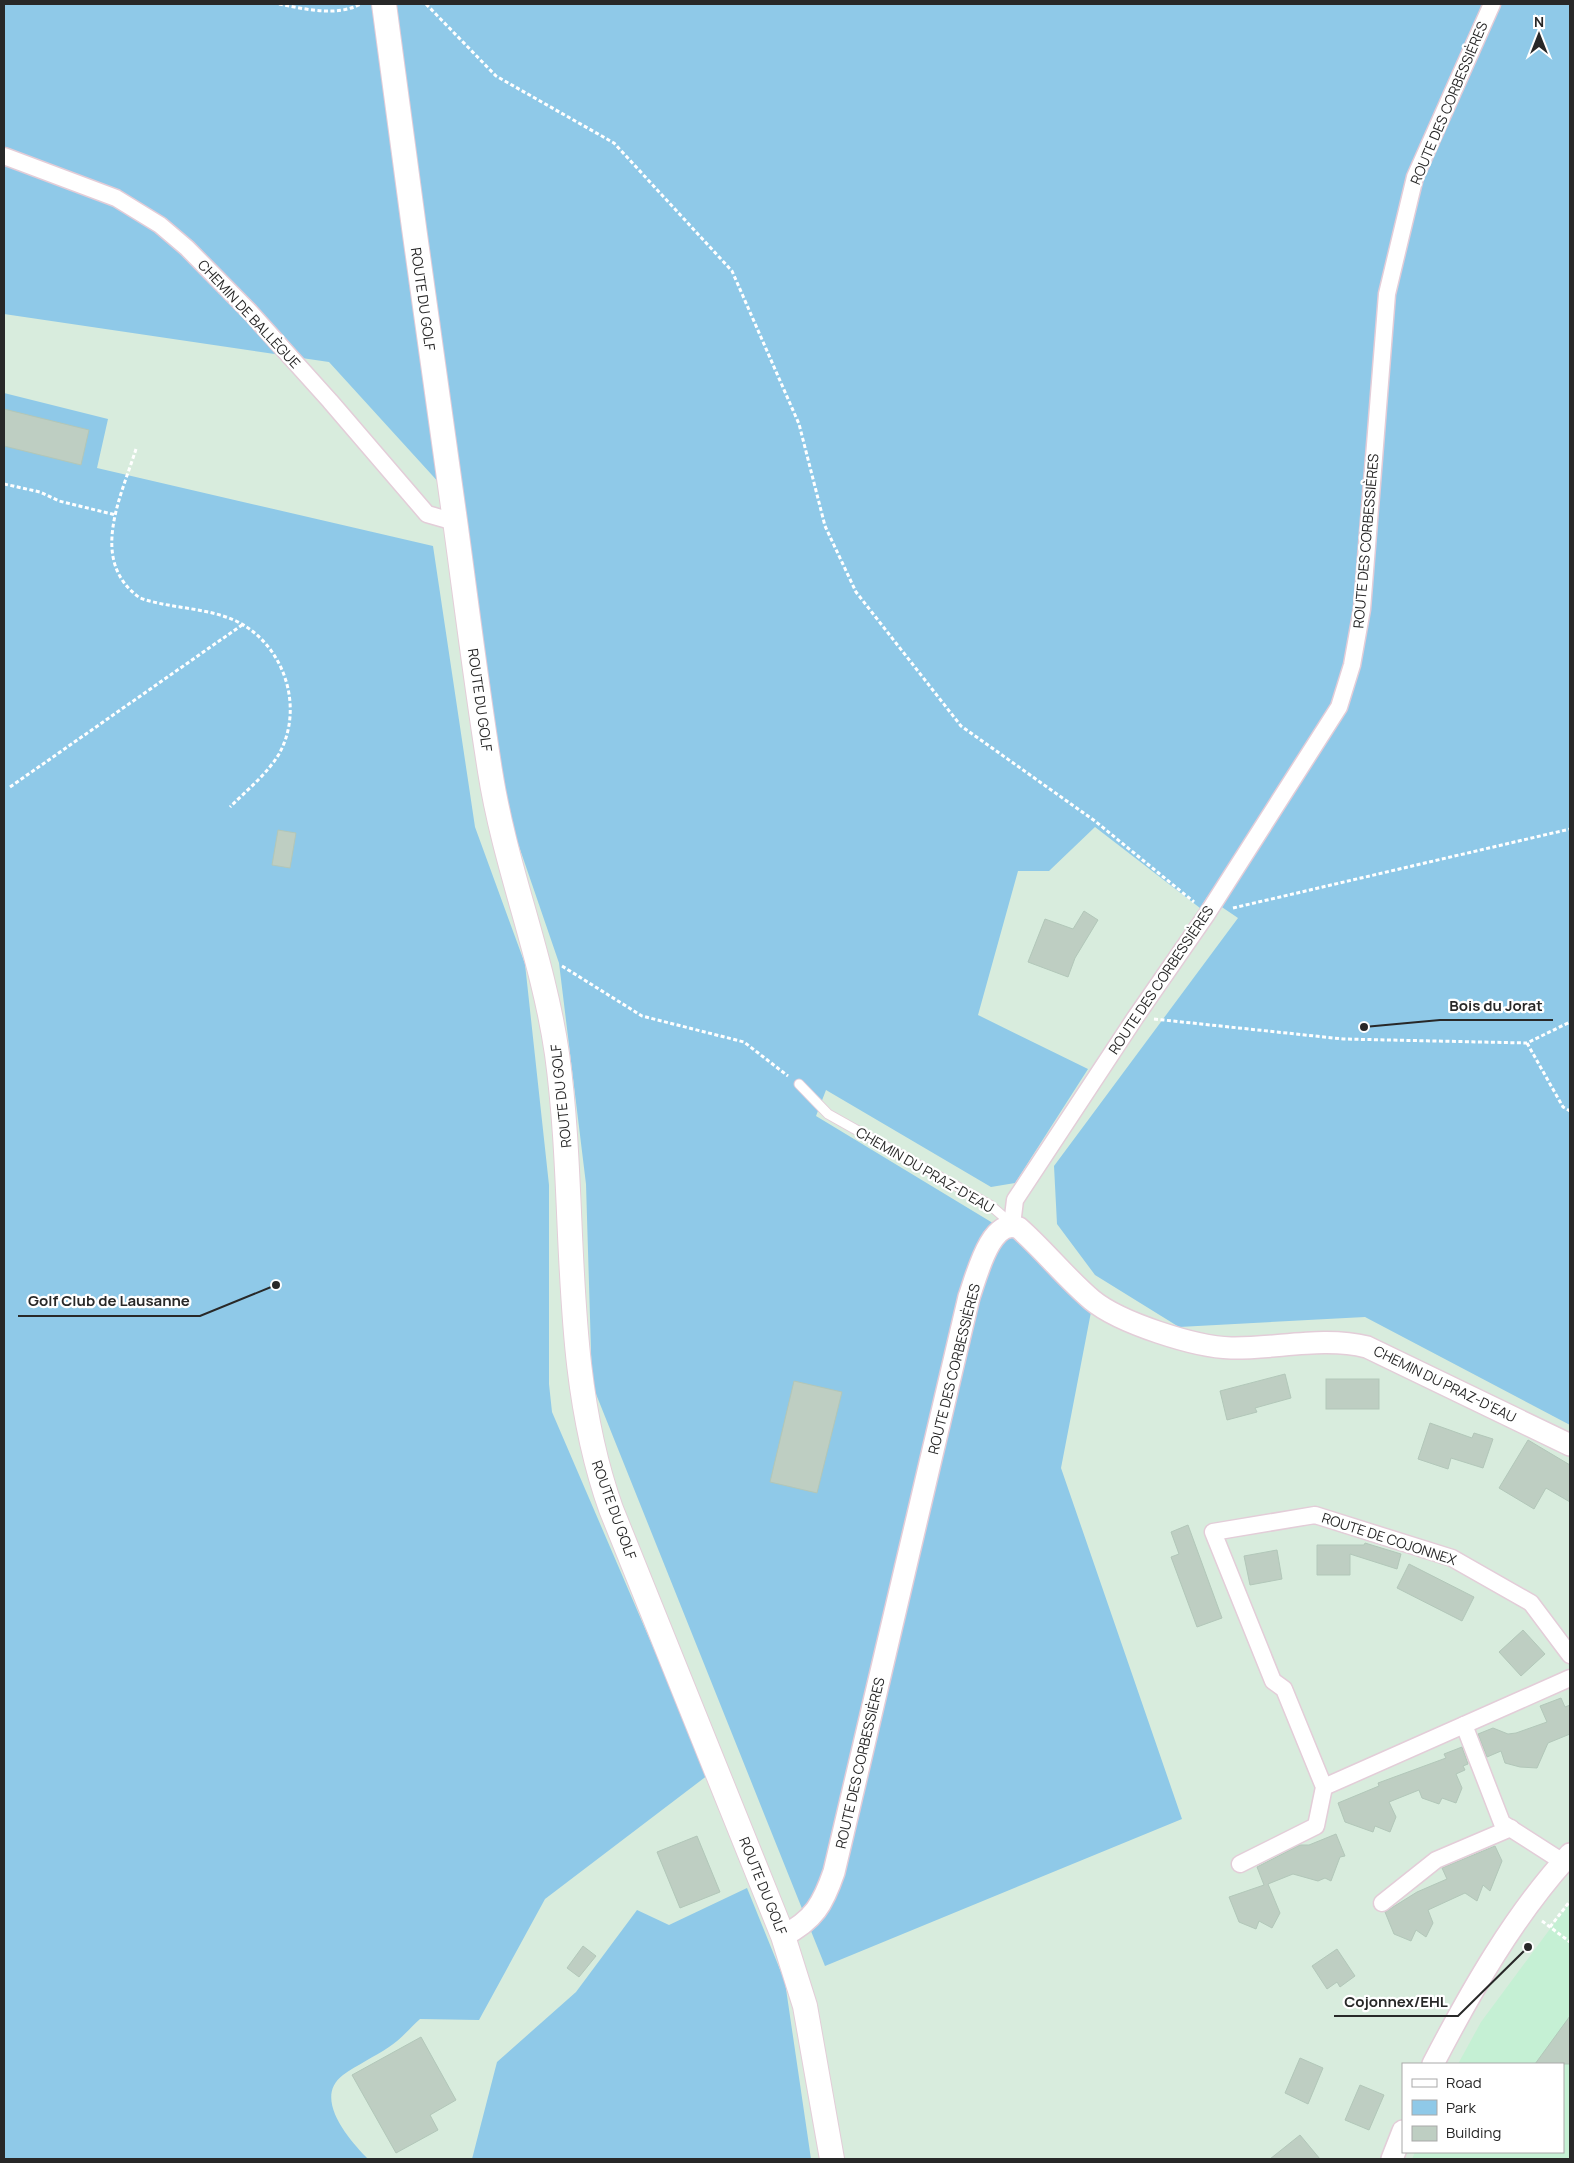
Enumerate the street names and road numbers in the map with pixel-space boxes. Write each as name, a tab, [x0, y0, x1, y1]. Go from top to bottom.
street label: ROUTE DES CORBESSIÈRES	[1406, 18, 1492, 187]
street label: ROUTE DU GOLF	[407, 246, 440, 352]
street label: CHEMIN DE BALLÈGUE	[194, 255, 305, 372]
street label: ROUTE DES CORBESSIÈRES	[1348, 452, 1383, 629]
street label: ROUTE DU GOLF	[464, 647, 497, 753]
street label: ROUTE DES CORBESSIÈRES	[1104, 901, 1218, 1058]
street label: ROUTE DU GOLF	[546, 1043, 575, 1149]
street label: CHEMIN DU PRAZ-D'EAU	[853, 1122, 998, 1217]
street label: ROUTE DES CORBESSIÈRES	[923, 1281, 984, 1456]
street label: CHEMIN DU PRAZ-D'EAU	[1371, 1341, 1520, 1426]
street label: ROUTE DU GOLF	[588, 1458, 641, 1562]
street label: ROUTE DE COJONNEX	[1319, 1508, 1459, 1569]
street label: ROUTE DES CORBESSIÈRES	[831, 1675, 889, 1850]
street label: ROUTE DU GOLF	[735, 1834, 792, 1938]

